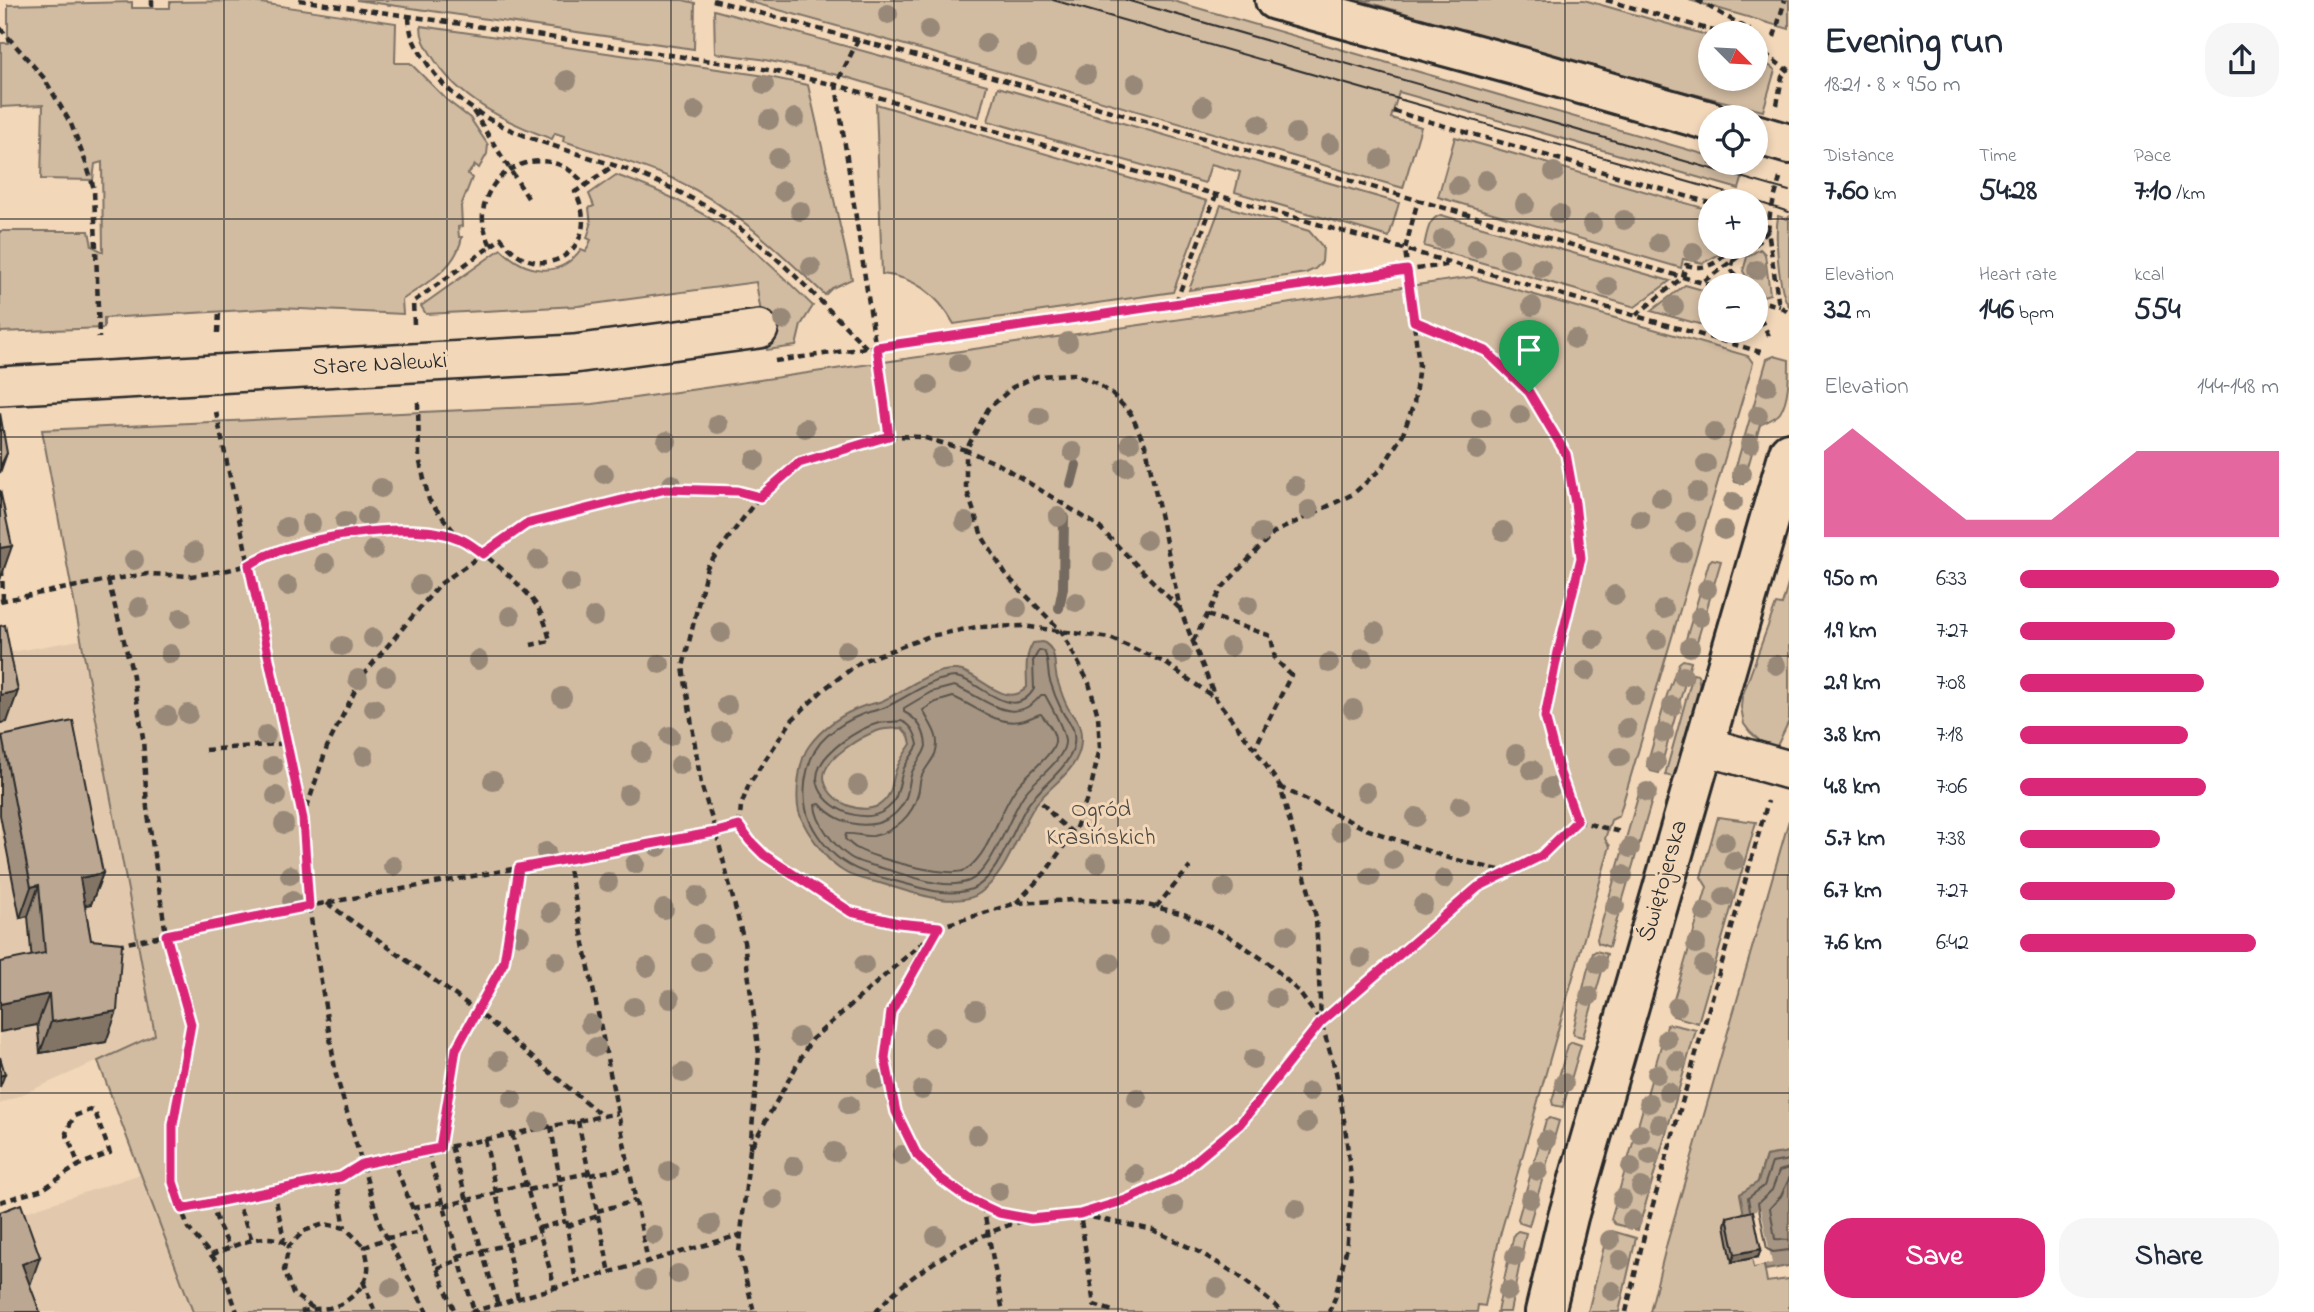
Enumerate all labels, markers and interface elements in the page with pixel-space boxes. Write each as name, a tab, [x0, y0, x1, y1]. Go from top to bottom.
text: Evening run	[1824, 15, 2003, 71]
north arrow	[1698, 21, 1768, 91]
map controls	[1698, 21, 1768, 343]
button: share	[2205, 23, 2279, 97]
text: 18:21 · 8 × 950 m	[1824, 69, 1961, 102]
button: locate	[1698, 105, 1768, 175]
text: Distance	[1824, 143, 1894, 170]
text: Time	[1979, 143, 2017, 170]
text: Pace	[2134, 143, 2171, 170]
text: 7.60	[1824, 170, 1869, 214]
text: 54:28	[1979, 170, 2037, 214]
text: 7:10	[2134, 170, 2171, 214]
text: km	[1869, 181, 1896, 208]
text: /km	[2171, 181, 2205, 208]
button: +	[1698, 189, 1768, 259]
text: Elevation	[1824, 262, 1894, 289]
text: Heart rate	[1979, 262, 2057, 289]
text: kcal	[2134, 262, 2164, 289]
button: −	[1698, 273, 1768, 343]
text: 32	[1824, 289, 1851, 333]
text: 146	[1979, 289, 2014, 333]
text: 554	[2134, 289, 2181, 333]
text: m	[1851, 300, 1871, 327]
text: bpm	[2014, 300, 2054, 327]
pin	[1499, 320, 1559, 392]
icon: arrive	[1510, 331, 1548, 369]
street label: Stare Nalewki	[312, 344, 448, 386]
text: Elevation	[1824, 371, 1909, 404]
text: 144–148 m	[2197, 371, 2279, 404]
text: 950 m	[1824, 563, 1878, 596]
text: 6:33	[1936, 563, 1967, 596]
text: 1.9 km	[1824, 615, 1877, 648]
text: 7:27	[1936, 615, 1968, 648]
text: 2.9 km	[1824, 667, 1881, 700]
text: 7:08	[1936, 667, 1966, 700]
text: 3.8 km	[1824, 719, 1881, 752]
text: 7:18	[1936, 719, 1963, 752]
text: 4.8 km	[1824, 771, 1880, 804]
text: 7:06	[1936, 771, 1968, 804]
park label: Ogród Krasińskich	[1046, 793, 1156, 856]
street label: Świętojerska	[1630, 816, 1698, 946]
text: 5.7 km	[1824, 823, 1885, 856]
text: 7:38	[1936, 823, 1966, 856]
text: 6.7 km	[1824, 875, 1882, 908]
text: 7:27	[1936, 875, 1968, 908]
text: 7.6 km	[1824, 927, 1882, 960]
text: 6:42	[1936, 927, 1969, 960]
button: Save	[1824, 1218, 2045, 1298]
button: Share	[2059, 1218, 2279, 1298]

